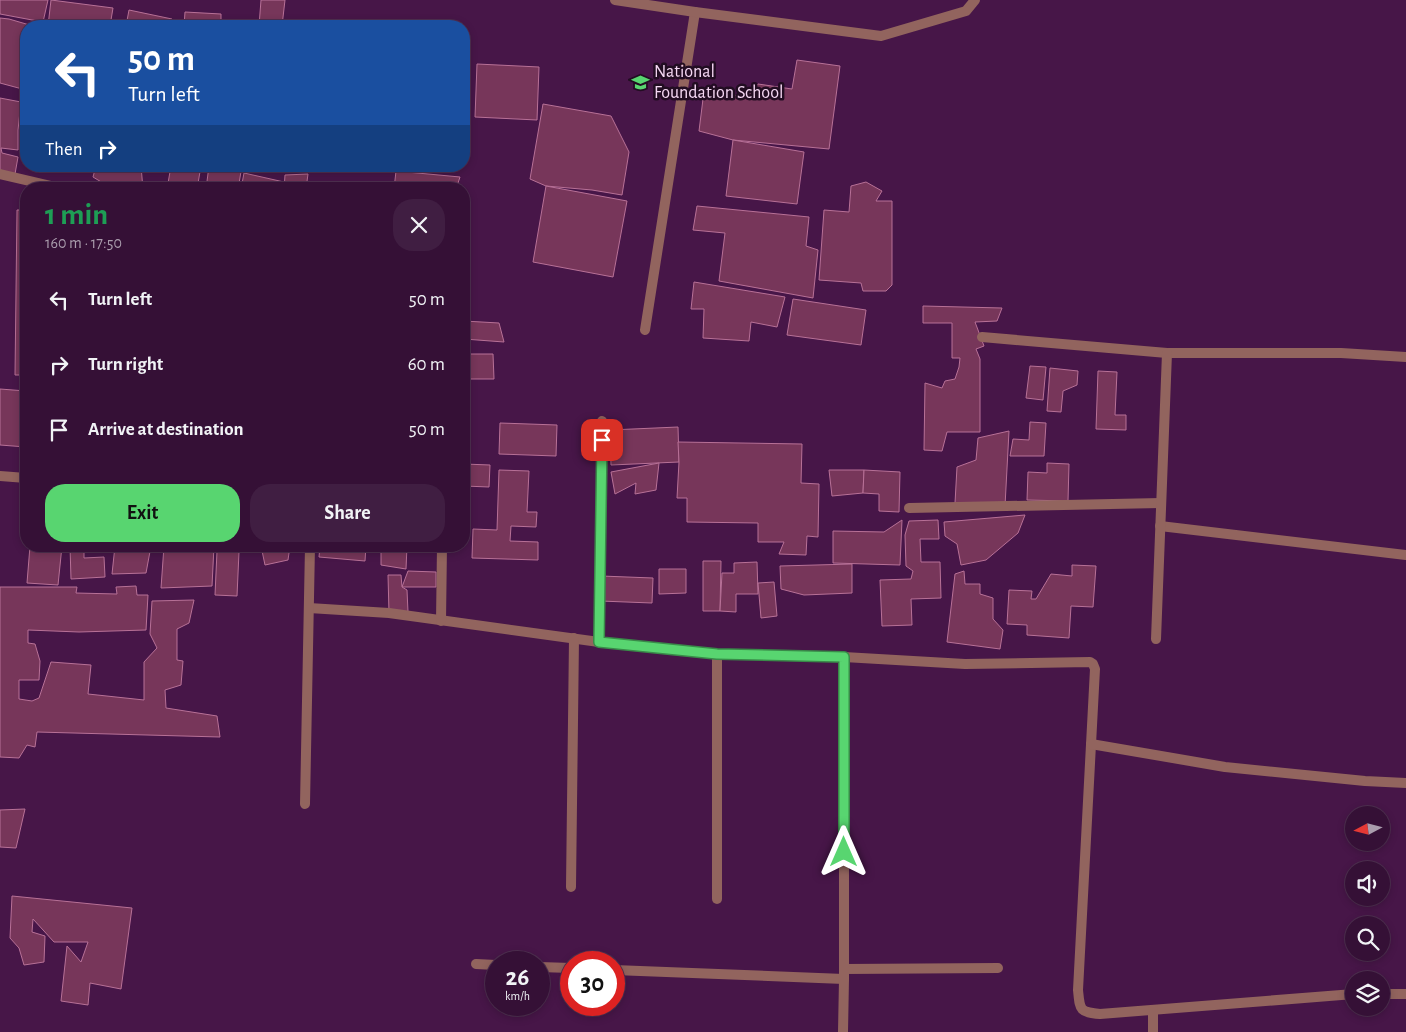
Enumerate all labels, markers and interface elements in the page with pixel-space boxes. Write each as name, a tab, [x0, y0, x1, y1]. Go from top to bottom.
icon: left	[45, 40, 110, 105]
text: 50 m	[128, 42, 195, 77]
place label: National Foundation School	[654, 63, 784, 102]
school or university icon: National Foundation School	[630, 72, 650, 92]
text: Turn left	[128, 83, 200, 105]
icon: right	[93, 135, 121, 163]
text: Then	[45, 140, 83, 159]
button: close	[393, 199, 445, 251]
text: 1 min	[45, 200, 108, 230]
text: 160 m · 17:50	[45, 235, 122, 251]
icon: left	[45, 286, 73, 314]
text: Turn left	[88, 290, 152, 309]
text: 50 m	[409, 290, 445, 309]
icon: right	[45, 351, 73, 379]
text: Turn right	[88, 355, 163, 374]
text: 60 m	[408, 355, 445, 374]
icon: arrive	[45, 416, 73, 444]
pin	[581, 419, 623, 461]
text: Arrive at destination	[88, 420, 244, 439]
text: 50 m	[409, 420, 445, 439]
icon: arrive	[588, 426, 616, 454]
button: Exit	[45, 484, 240, 542]
button: Share	[250, 484, 445, 542]
north arrow	[1345, 806, 1390, 851]
map controls	[1345, 806, 1390, 1016]
position arrow	[817, 825, 869, 877]
button: sound	[1345, 861, 1390, 906]
button: search	[1345, 916, 1390, 961]
speed limit sign: 30	[560, 951, 625, 1016]
text: 26	[506, 965, 529, 990]
button: layers	[1345, 971, 1390, 1016]
text: km/h	[505, 990, 530, 1002]

